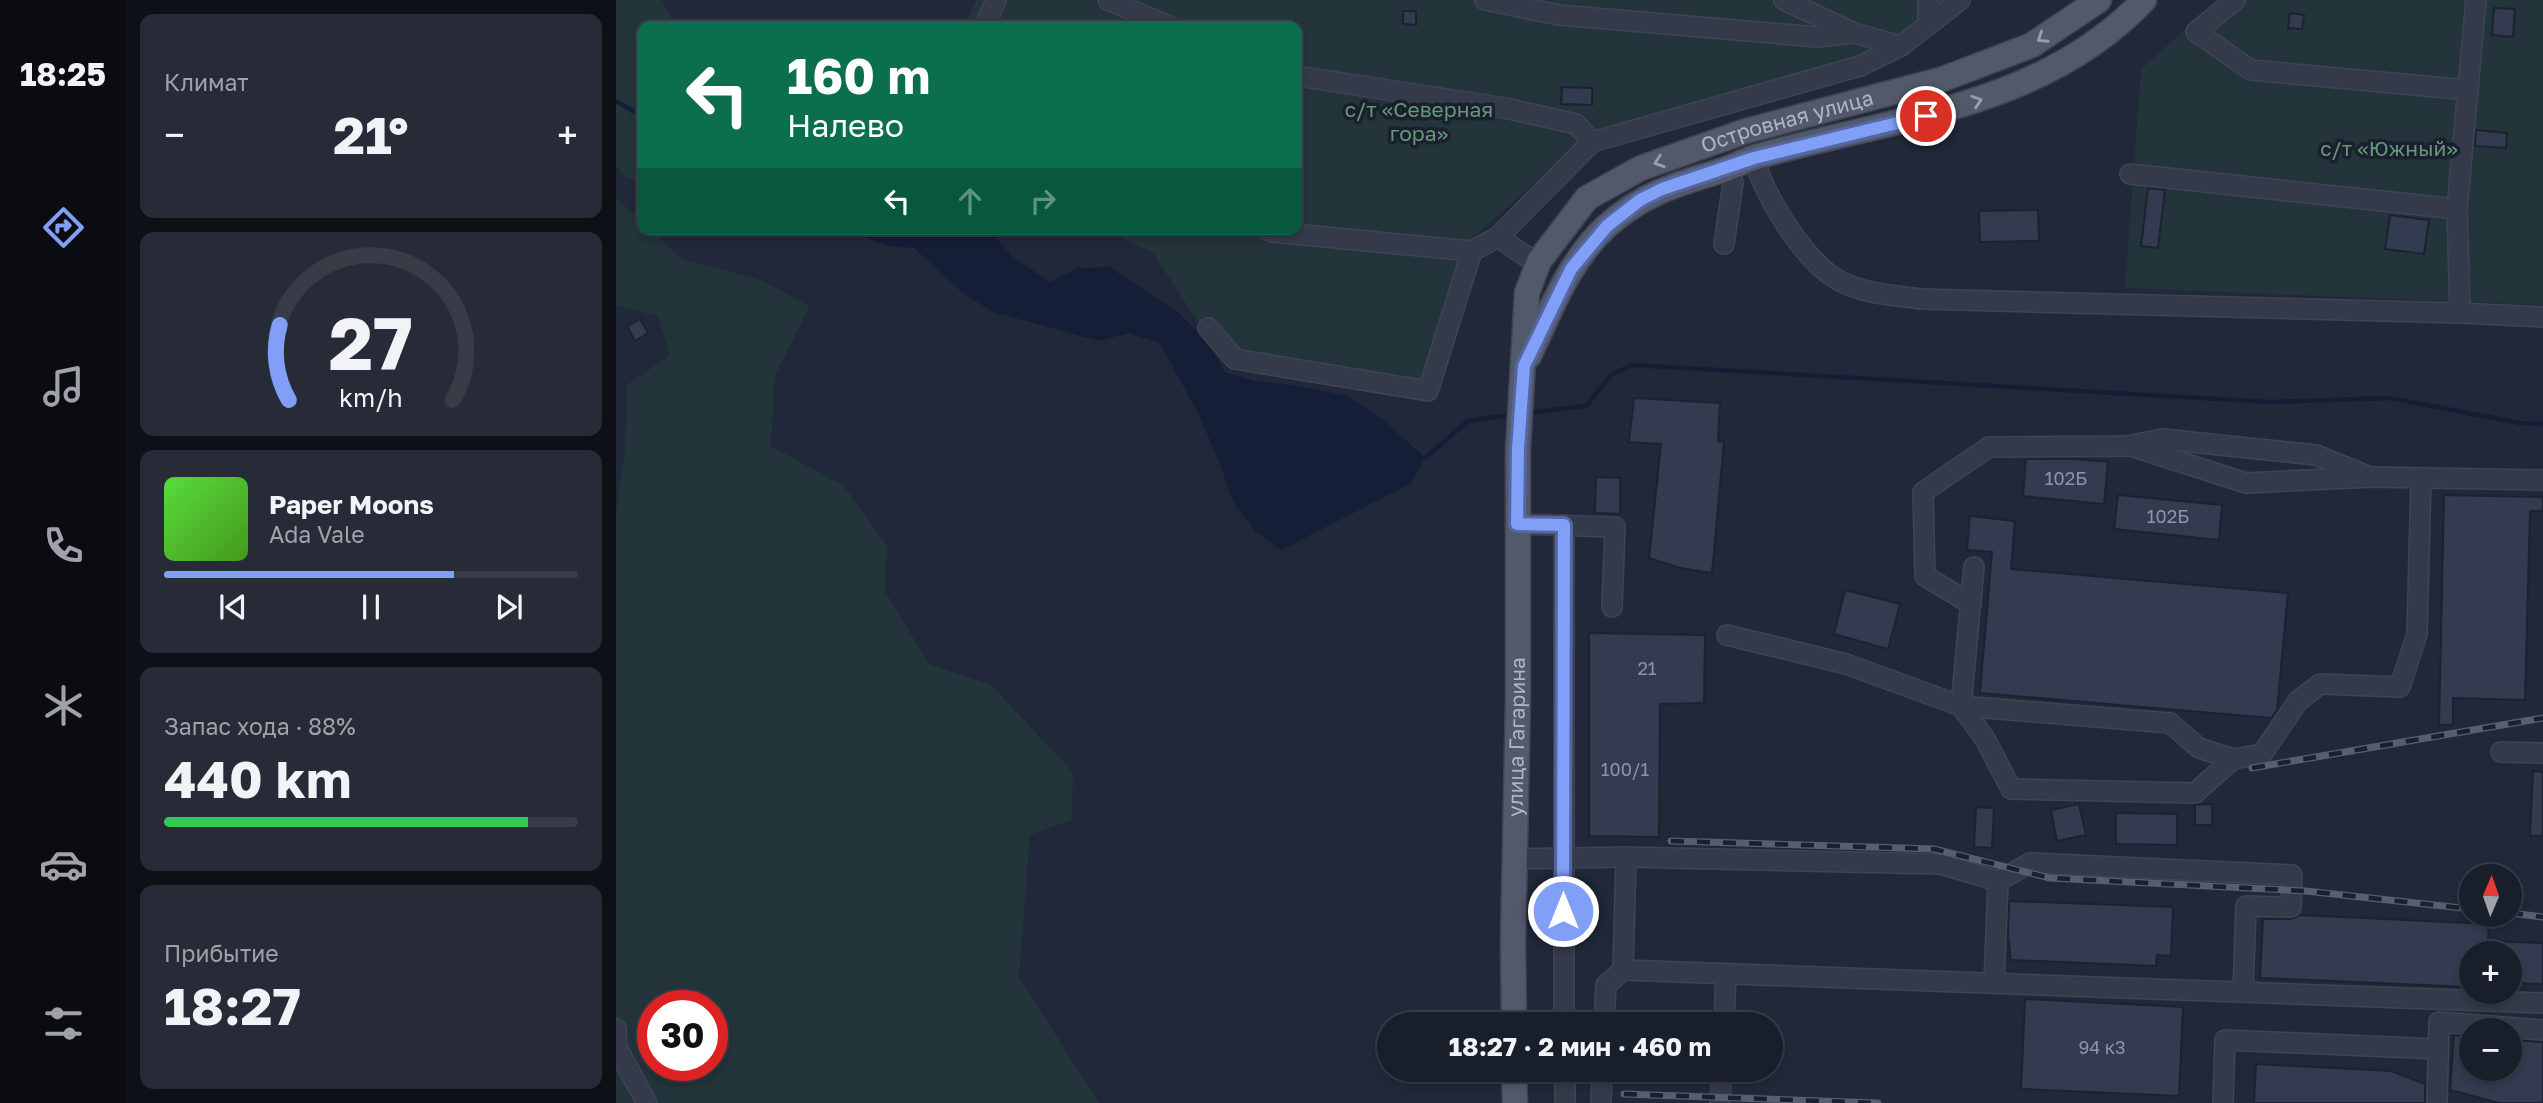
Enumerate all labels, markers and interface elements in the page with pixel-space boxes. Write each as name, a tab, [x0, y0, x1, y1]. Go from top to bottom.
one-way arrow	[2037, 30, 2050, 43]
text: 160 m	[787, 46, 930, 105]
icon: left	[672, 49, 763, 140]
text: 18:25	[20, 55, 106, 93]
text: Климат	[164, 68, 249, 96]
street label: Островная улица	[1697, 84, 1876, 158]
pin	[1896, 86, 1956, 146]
one-way arrow	[1970, 95, 1982, 109]
park label: с/т «Северная гора»	[1345, 96, 1493, 146]
icon: arrive	[1907, 97, 1945, 135]
text: 21°	[333, 103, 409, 165]
text: Налево	[787, 106, 904, 144]
text: −	[164, 112, 185, 157]
text: +	[557, 112, 578, 157]
park label: с/т «Южный»	[2320, 135, 2458, 161]
one-way arrow	[1653, 154, 1665, 168]
icon: left	[878, 182, 916, 220]
icon: ahead	[951, 182, 989, 220]
icon: right	[1024, 182, 1062, 220]
icon: directions	[39, 203, 88, 252]
text: 27	[329, 299, 413, 386]
icon: music	[39, 362, 88, 411]
text: km/h	[339, 381, 403, 412]
house number: 102Б	[2045, 467, 2087, 489]
text: Paper Moons	[269, 489, 434, 520]
house number: 102Б	[2147, 505, 2189, 527]
text: Ada Vale	[269, 520, 365, 548]
icon: phone	[39, 521, 88, 570]
icon: previous	[214, 588, 252, 626]
icon: pause	[352, 588, 390, 626]
icon: next	[490, 588, 528, 626]
street label: улица Гагарина	[1502, 657, 1530, 817]
house number: 21	[1637, 657, 1657, 679]
icon: climate	[39, 681, 88, 730]
text: Запас хода · 88%	[164, 712, 355, 740]
text: 440 km	[164, 747, 351, 809]
house number: 100/1	[1601, 758, 1649, 780]
icon: car	[39, 840, 88, 889]
north arrow	[2459, 864, 2522, 928]
map controls	[2459, 864, 2522, 1081]
position arrow	[1526, 874, 1600, 948]
text: Прибытие	[164, 939, 279, 967]
button: +	[2459, 941, 2522, 1004]
text: 18:27	[164, 974, 301, 1036]
speed limit sign: 30	[637, 990, 728, 1081]
icon: filters	[39, 999, 88, 1048]
button: −	[2459, 1018, 2522, 1081]
text: 18:27 · 2 мин · 460 m	[1449, 1031, 1711, 1062]
house number: 94 к3	[2078, 1036, 2126, 1058]

